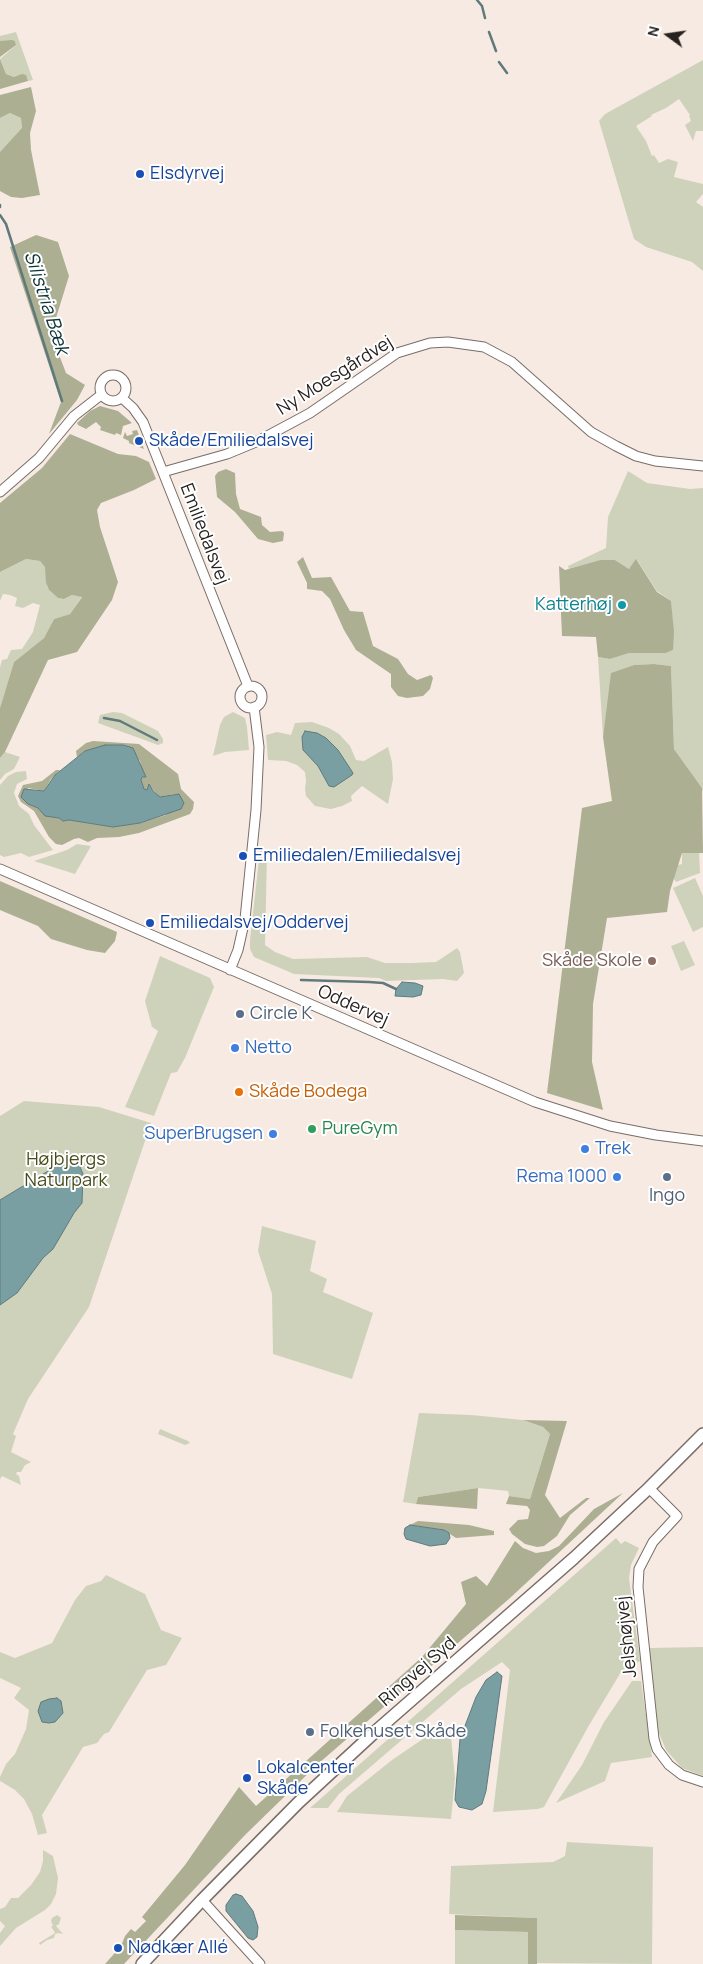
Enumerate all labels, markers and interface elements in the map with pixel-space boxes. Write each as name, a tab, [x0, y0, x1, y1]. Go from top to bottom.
north arrow	[643, 10, 693, 60]
text: N	[643, 24, 663, 38]
place label: Elsdyrvej	[150, 163, 224, 185]
marker: Elsdyrvej	[134, 168, 146, 180]
water label: Silistria Bæk	[19, 248, 73, 358]
street label: Ny Moesgårdvej	[273, 332, 397, 420]
place label: Skåde/Emiliedalsvej	[149, 430, 314, 452]
marker: Skåde/Emiliedalsvej	[133, 435, 145, 447]
street label: Emiliedalsvej	[175, 480, 233, 588]
place label: Katterhøj	[535, 594, 612, 616]
marker: Katterhøj	[616, 599, 628, 611]
place label: Emiliedalen/Emiliedalsvej	[253, 845, 461, 867]
marker: Emiliedalen/Emiliedalsvej	[237, 850, 249, 862]
place label: Emiliedalsvej/Oddervej	[160, 912, 349, 934]
marker: Emiliedalsvej/Oddervej	[144, 917, 156, 929]
place label: Skåde Skole	[542, 950, 642, 972]
marker: Skåde Skole	[646, 955, 658, 967]
street label: Oddervej	[314, 981, 392, 1031]
place label: Circle K	[250, 1003, 312, 1025]
marker: Circle K	[234, 1008, 246, 1020]
place label: Netto	[245, 1037, 292, 1059]
marker: Netto	[229, 1042, 241, 1054]
place label: Skåde Bodega	[249, 1081, 367, 1103]
marker: Skåde Bodega	[233, 1086, 245, 1098]
place label: PureGym	[322, 1118, 398, 1140]
place label: SuperBrugsen	[144, 1123, 263, 1145]
marker: PureGym	[306, 1123, 318, 1135]
marker: SuperBrugsen	[267, 1128, 279, 1140]
place label: Trek	[595, 1138, 631, 1160]
marker: Trek	[579, 1143, 591, 1155]
park label: Højbjergs Naturpark	[25, 1149, 107, 1192]
place label: Rema 1000	[517, 1166, 607, 1188]
marker: Rema 1000	[611, 1171, 623, 1183]
marker: Ingo	[661, 1171, 673, 1183]
place label: Ingo	[649, 1185, 685, 1207]
street label: Jelshøjvej	[612, 1595, 642, 1679]
street label: Ringvej Syd	[375, 1633, 461, 1711]
place label: Folkehuset Skåde	[320, 1721, 466, 1743]
marker: Folkehuset Skåde	[304, 1726, 316, 1738]
place label: Lokalcenter Skåde	[257, 1757, 354, 1800]
marker: Lokalcenter Skåde	[241, 1772, 253, 1784]
place label: Nødkær Allé	[128, 1937, 228, 1959]
marker: Nødkær Allé	[112, 1942, 124, 1954]

